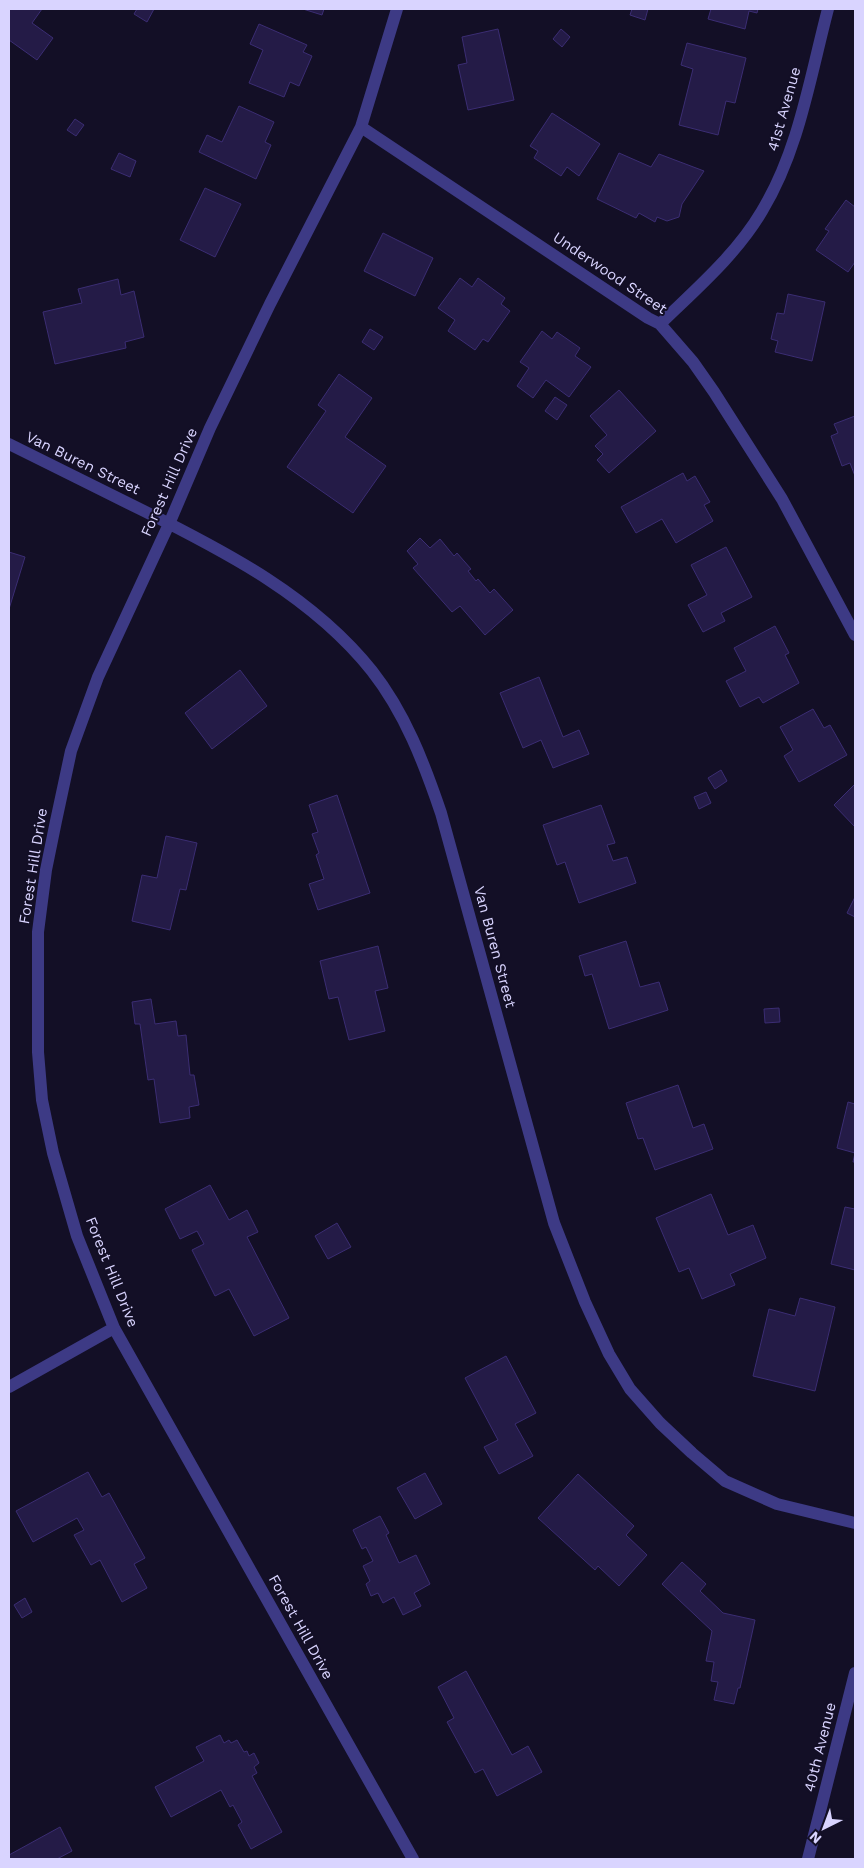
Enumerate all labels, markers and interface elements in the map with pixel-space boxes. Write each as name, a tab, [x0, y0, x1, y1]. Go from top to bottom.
street label: 41st Avenue	[763, 65, 805, 153]
street label: Underwood Street	[549, 228, 671, 318]
street label: Forest Hill Drive	[137, 425, 201, 539]
street label: Van Buren Street	[23, 428, 144, 499]
street label: Forest Hill Drive	[15, 807, 51, 925]
street label: Van Buren Street	[470, 884, 520, 1010]
street label: Forest Hill Drive	[82, 1214, 142, 1330]
street label: Forest Hill Drive	[265, 1571, 337, 1683]
street label: 40th Avenue	[800, 1700, 840, 1794]
north arrow	[799, 1803, 849, 1853]
text: N	[806, 1828, 825, 1847]

